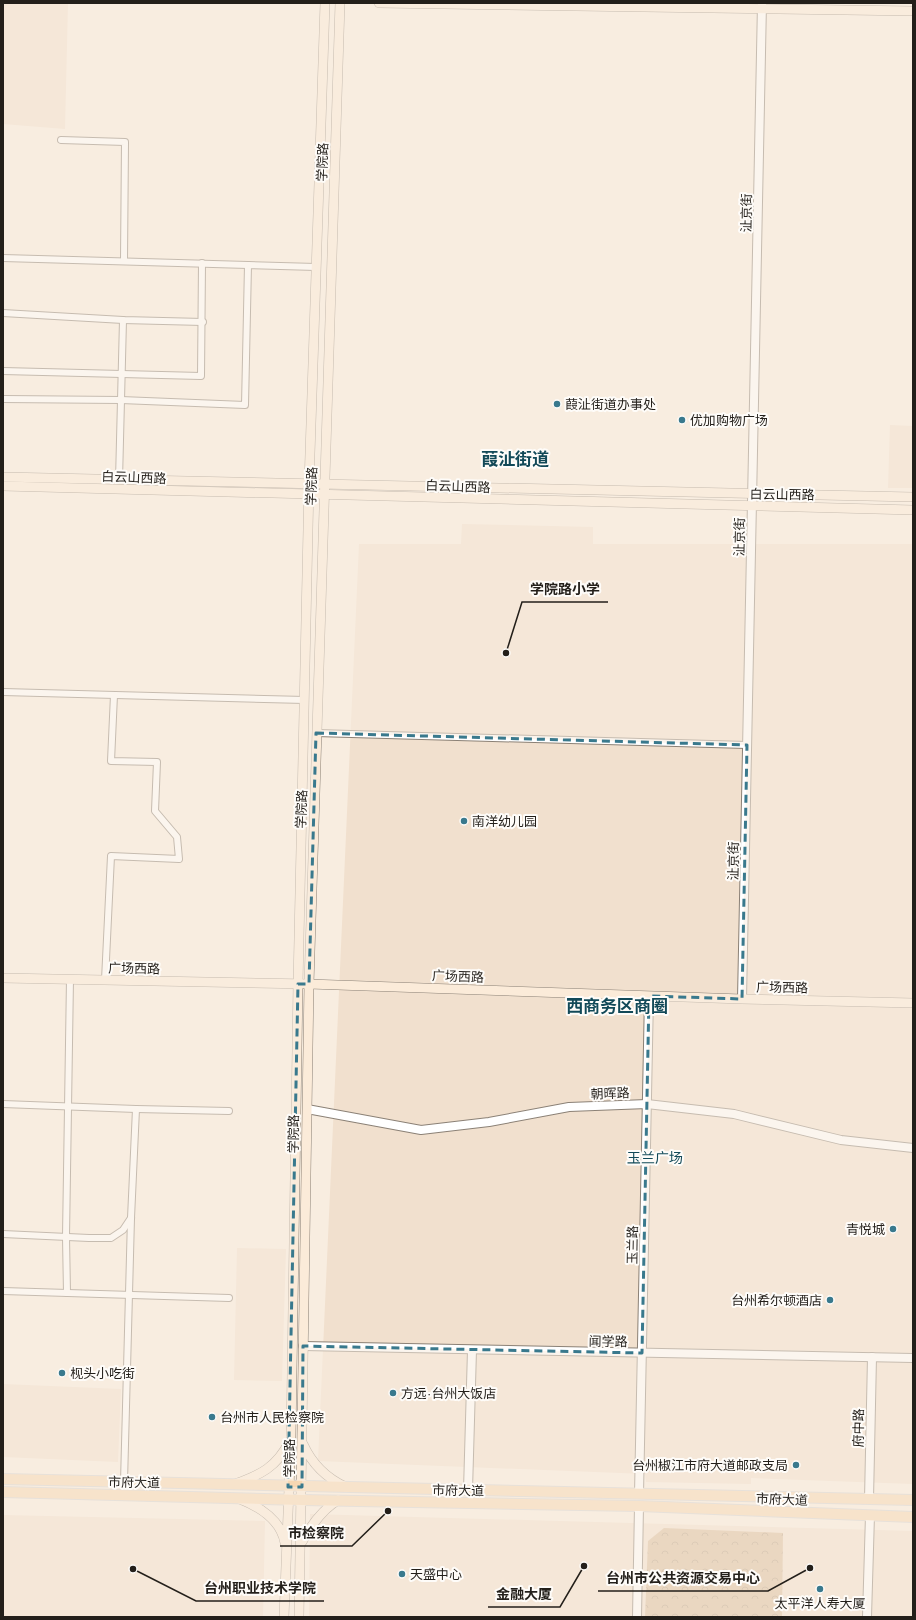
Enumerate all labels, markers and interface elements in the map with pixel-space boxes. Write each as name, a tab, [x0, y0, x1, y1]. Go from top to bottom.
street label: 学院路	[314, 142, 331, 182]
street label: 沚京街	[739, 193, 754, 233]
place label: 葭沚街道办事处	[565, 397, 656, 412]
marker: 葭沚街道办事处	[552, 399, 562, 409]
place label: 优加购物广场	[690, 413, 768, 428]
marker: 优加购物广场	[677, 415, 687, 425]
district label: 葭沚街道	[481, 450, 549, 469]
street label: 学院路	[303, 466, 320, 506]
street label: 白云山西路	[101, 469, 167, 486]
street label: 白云山西路	[425, 478, 491, 495]
street label: 白云山西路	[749, 486, 815, 503]
street label: 沚京街	[732, 517, 747, 557]
callout: 学院路小学	[522, 576, 608, 602]
text: 学院路小学	[530, 581, 600, 597]
street label: 学院路	[293, 789, 310, 829]
place label: 南洋幼儿园	[472, 814, 537, 829]
marker: 南洋幼儿园	[459, 816, 469, 826]
street label: 沚京街	[726, 841, 741, 881]
street label: 广场西路	[108, 961, 160, 976]
street label: 广场西路	[432, 968, 484, 985]
street label: 广场西路	[756, 980, 808, 995]
district label: 西商务区商圈	[566, 997, 668, 1016]
street label: 朝晖路	[590, 1085, 630, 1102]
street label: 学院路	[286, 1114, 301, 1154]
district label: 玉兰广场	[627, 1150, 683, 1166]
place label: 青悦城	[846, 1222, 885, 1237]
marker: 青悦城	[888, 1224, 898, 1234]
street label: 玉兰路	[625, 1225, 640, 1265]
place label: 台州希尔顿酒店	[731, 1293, 822, 1308]
marker: 台州希尔顿酒店	[825, 1295, 835, 1305]
street label: 闻学路	[588, 1334, 628, 1349]
place label: 枧头小吃街	[70, 1366, 135, 1381]
marker: 枧头小吃街	[57, 1368, 67, 1378]
place label: 方远·台州大饭店	[401, 1386, 496, 1401]
marker: 方远·台州大饭店	[388, 1388, 398, 1398]
street label: 府中路	[851, 1408, 866, 1448]
place label: 台州市人民检察院	[220, 1410, 324, 1425]
marker: 台州市人民检察院	[207, 1412, 217, 1422]
street label: 学院路	[282, 1438, 297, 1478]
place label: 台州椒江市府大道邮政支局	[632, 1458, 788, 1473]
marker: 台州椒江市府大道邮政支局	[791, 1460, 801, 1470]
street label: 市府大道	[108, 1475, 160, 1490]
street label: 市府大道	[432, 1483, 484, 1498]
street label: 市府大道	[756, 1491, 808, 1508]
callout: 市检察院	[280, 1520, 352, 1546]
text: 市检察院	[288, 1525, 344, 1541]
callout: 台州市公共资源交易中心	[598, 1565, 768, 1591]
place label: 天盛中心	[410, 1567, 462, 1582]
marker: 天盛中心	[397, 1569, 407, 1579]
text: 台州市公共资源交易中心	[606, 1570, 760, 1586]
callout: 台州职业技术学院	[196, 1575, 324, 1601]
text: 台州职业技术学院	[204, 1580, 316, 1596]
callout: 金融大厦	[488, 1581, 560, 1607]
marker: 太平洋人寿大厦	[815, 1584, 825, 1594]
text: 金融大厦	[496, 1586, 552, 1602]
place label: 太平洋人寿大厦	[774, 1596, 866, 1611]

